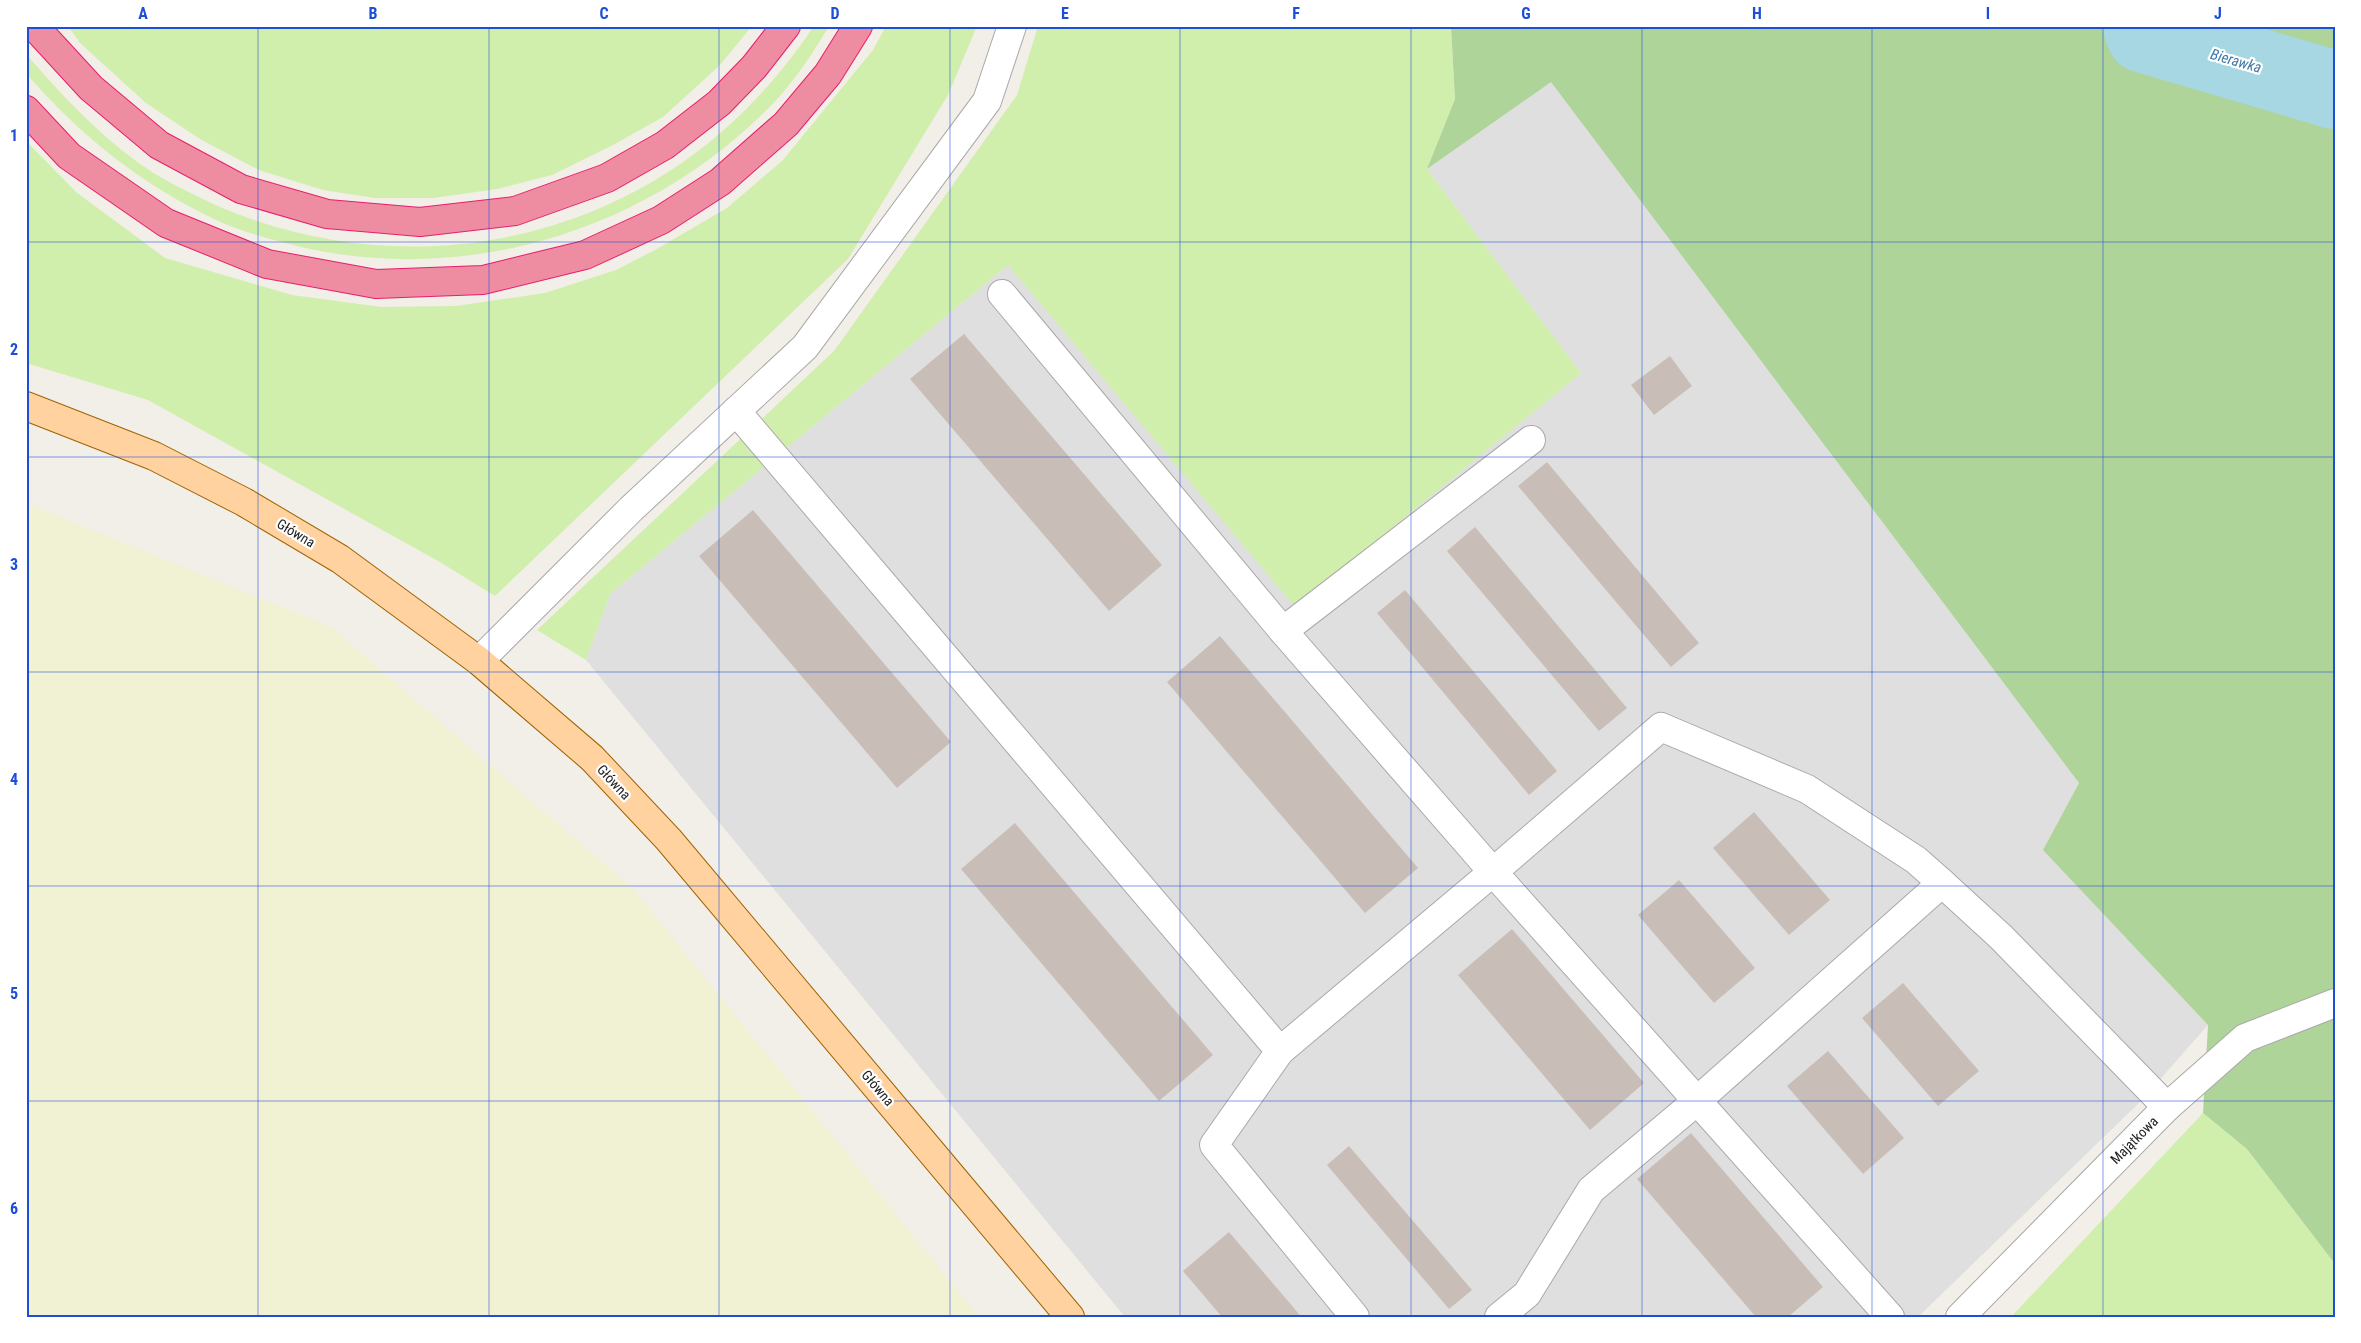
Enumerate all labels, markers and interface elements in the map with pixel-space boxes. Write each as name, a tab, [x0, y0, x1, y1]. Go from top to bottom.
text: A	[138, 4, 148, 23]
text: B	[369, 4, 378, 23]
text: C	[599, 4, 609, 23]
text: D	[830, 4, 840, 23]
text: E	[1061, 4, 1069, 23]
text: F	[1292, 4, 1300, 23]
text: G	[1521, 4, 1531, 23]
text: H	[1752, 4, 1762, 23]
text: I	[1986, 4, 1990, 23]
text: J	[2214, 4, 2222, 23]
water label: Bierawka	[2208, 45, 2264, 77]
text: 1	[10, 126, 18, 145]
text: 2	[10, 340, 18, 359]
street label: Główna	[274, 515, 318, 551]
text: 3	[10, 555, 18, 574]
street label: Główna	[594, 761, 634, 803]
text: 4	[10, 770, 18, 789]
text: 5	[10, 984, 18, 1003]
street label: Główna	[859, 1067, 897, 1109]
street label: Majątkowa	[2107, 1113, 2161, 1167]
text: 6	[10, 1199, 18, 1218]

